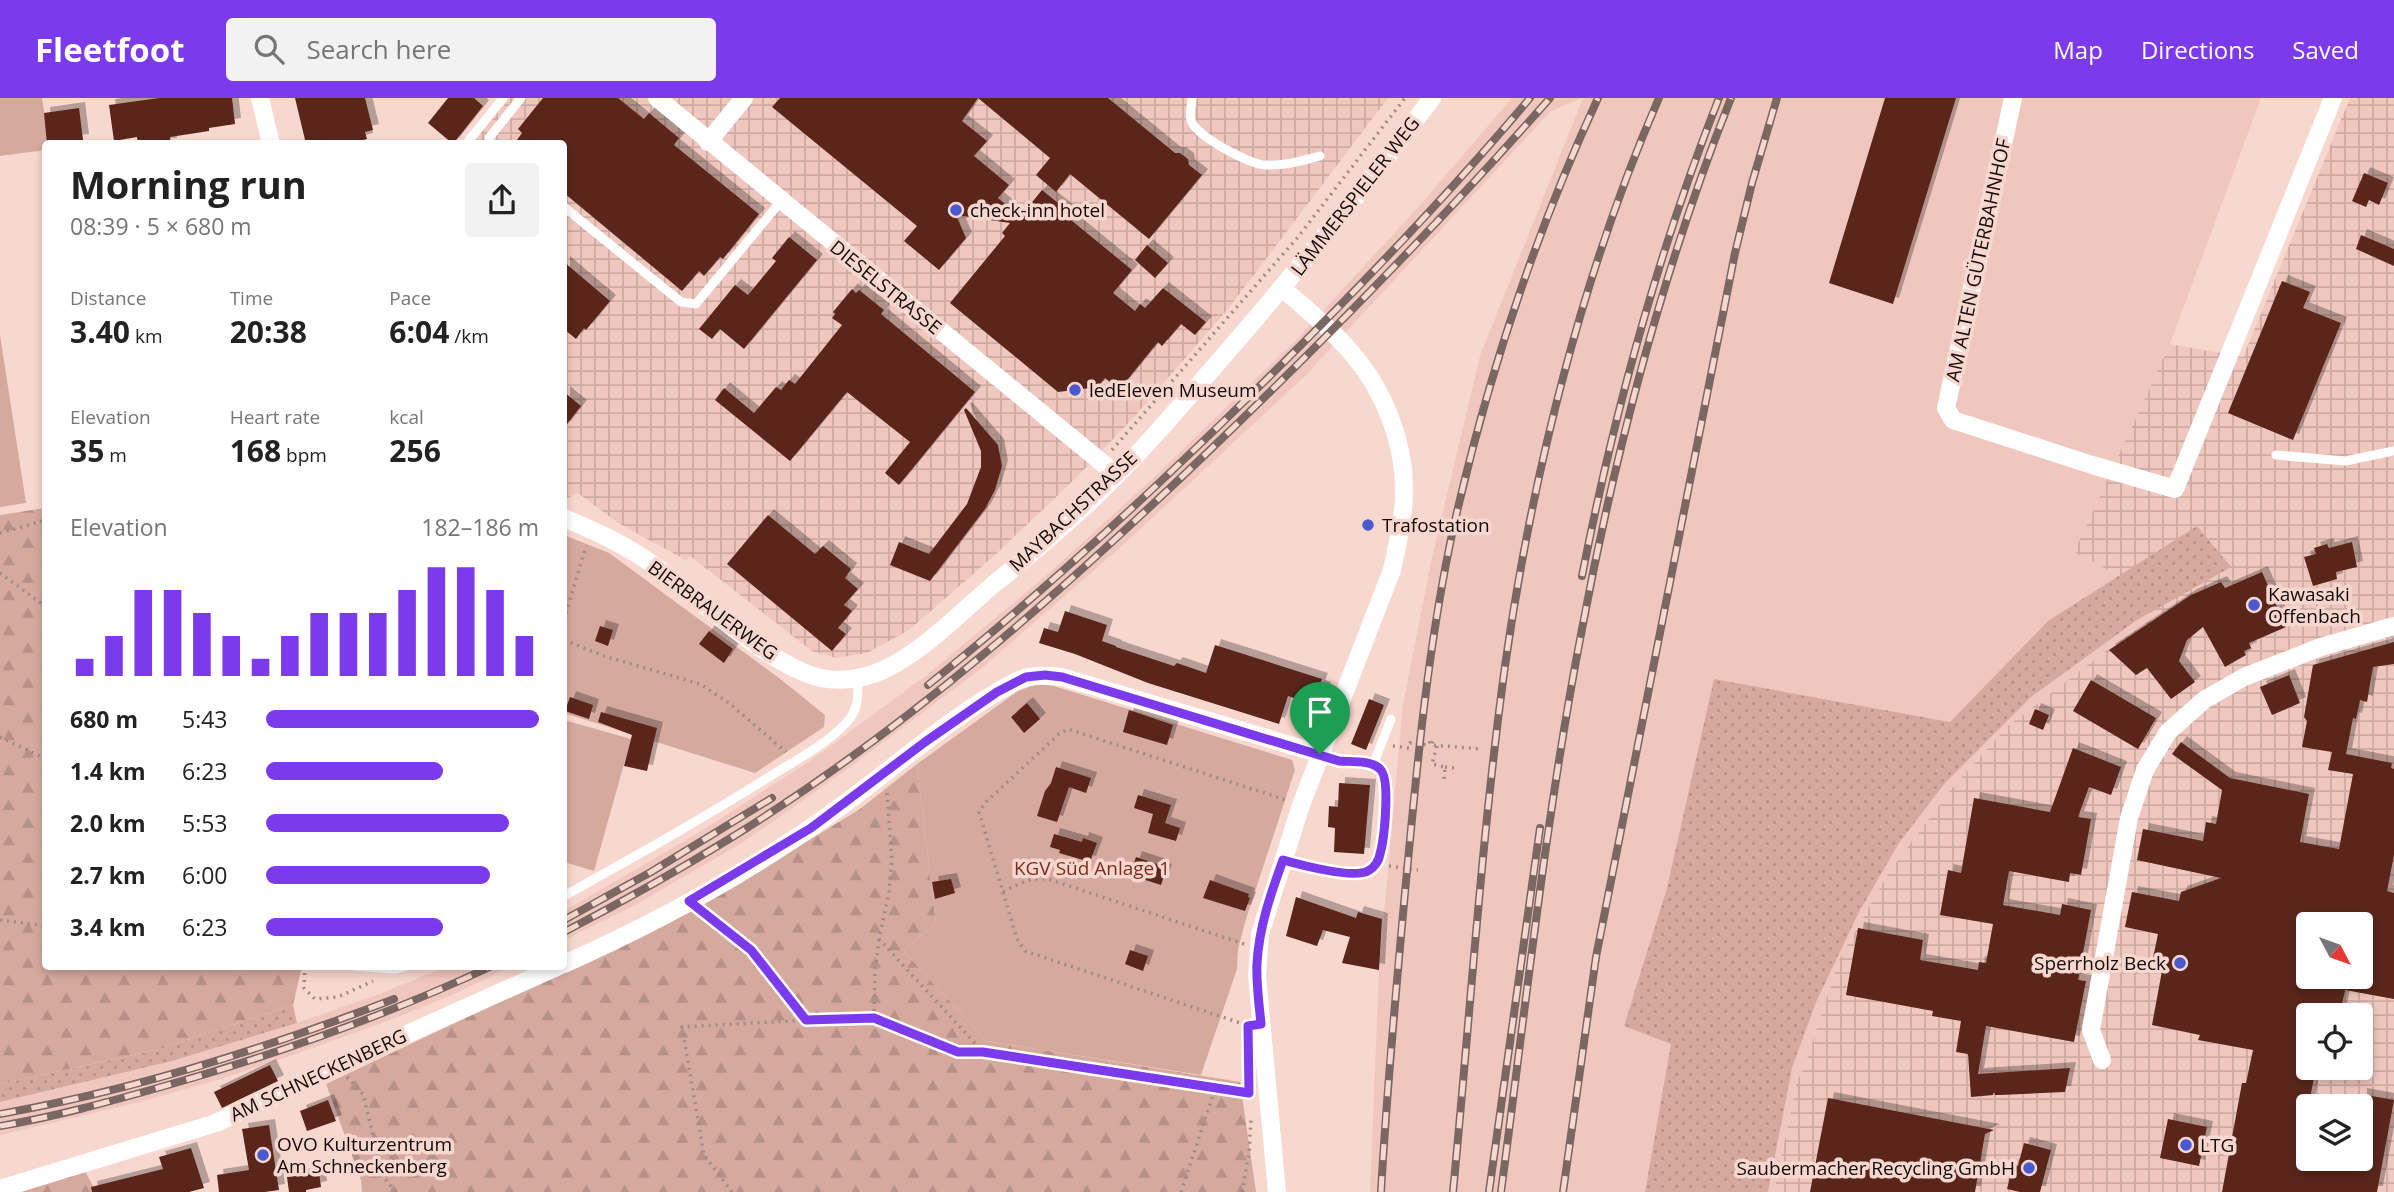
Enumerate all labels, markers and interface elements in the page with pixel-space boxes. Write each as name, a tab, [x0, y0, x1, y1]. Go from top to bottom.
search box	[226, 18, 716, 81]
text: Fleetfoot	[35, 27, 184, 72]
icon: search	[250, 30, 288, 68]
text: Search here	[306, 31, 451, 67]
text: Map	[2053, 33, 2103, 66]
text: Directions	[2141, 33, 2254, 66]
text: Saved	[2292, 33, 2359, 66]
street label: LÄMMERSPIELER WEG	[1285, 111, 1425, 281]
street label: AM ALTEN GÜTERBAHNHOF	[1940, 136, 2017, 384]
text: Morning run	[70, 158, 307, 210]
button: share	[465, 163, 539, 237]
place label: check-inn hotel	[970, 197, 1105, 223]
marker: check-inn hotel	[948, 202, 964, 218]
text: 08:39 · 5 × 680 m	[70, 210, 252, 242]
street label: DIESELSTRASSE	[825, 234, 947, 340]
text: Distance	[70, 285, 146, 311]
text: Time	[230, 285, 273, 311]
text: Pace	[389, 285, 431, 311]
text: 3.40	[70, 311, 130, 352]
text: 20:38	[230, 311, 307, 352]
text: 6:04	[389, 311, 449, 352]
text: km	[130, 323, 163, 349]
text: /km	[449, 323, 489, 349]
place label: ledEleven Museum	[1089, 377, 1257, 403]
marker: ledEleven Museum	[1067, 382, 1083, 398]
text: Elevation	[70, 404, 151, 430]
text: Heart rate	[230, 404, 320, 430]
text: kcal	[389, 404, 424, 430]
text: 35	[70, 430, 104, 471]
text: 168	[230, 430, 281, 471]
text: 256	[389, 430, 441, 471]
text: m	[104, 442, 127, 468]
text: bpm	[281, 442, 327, 468]
street label: MAYBACHSTRASSE	[1003, 445, 1143, 577]
text: Elevation	[70, 511, 168, 543]
text: 182–186 m	[421, 511, 539, 543]
place label: Trafostation	[1382, 512, 1490, 538]
marker: Trafostation	[1360, 517, 1376, 533]
street label: BIERBRAUERWEG	[643, 554, 783, 666]
place label: Kawasaki Offenbach	[2268, 581, 2361, 629]
marker: Kawasaki Offenbach	[2246, 597, 2262, 613]
pin	[1290, 682, 1350, 754]
icon: arrive	[1301, 693, 1339, 731]
text: 680 m	[70, 703, 138, 735]
text: 5:43	[182, 703, 228, 735]
text: 1.4 km	[70, 755, 146, 787]
text: 6:23	[182, 755, 228, 787]
text: 2.0 km	[70, 807, 146, 839]
text: 5:53	[182, 807, 228, 839]
park label: KGV Süd Anlage 1	[1014, 855, 1170, 881]
text: 2.7 km	[70, 859, 146, 891]
text: 6:00	[182, 859, 228, 891]
text: 3.4 km	[70, 911, 146, 943]
text: 6:23	[182, 911, 228, 943]
north arrow	[2296, 912, 2373, 989]
map controls	[2296, 912, 2373, 1171]
place label: Sperrholz Beck	[2034, 950, 2166, 976]
marker: Sperrholz Beck	[2172, 955, 2188, 971]
button: locate	[2296, 1003, 2373, 1080]
street label: AM SCHNECKENBERG	[225, 1023, 411, 1127]
button: layers	[2296, 1094, 2373, 1171]
place label: OVO Kulturzentrum Am Schneckenberg	[277, 1131, 452, 1179]
place label: LTG	[2200, 1132, 2234, 1158]
marker: LTG	[2178, 1137, 2194, 1153]
marker: OVO Kulturzentrum Am Schneckenberg	[255, 1147, 271, 1163]
place label: Saubermacher Recycling GmbH	[1736, 1155, 2015, 1181]
marker: Saubermacher Recycling GmbH	[2021, 1160, 2037, 1176]

